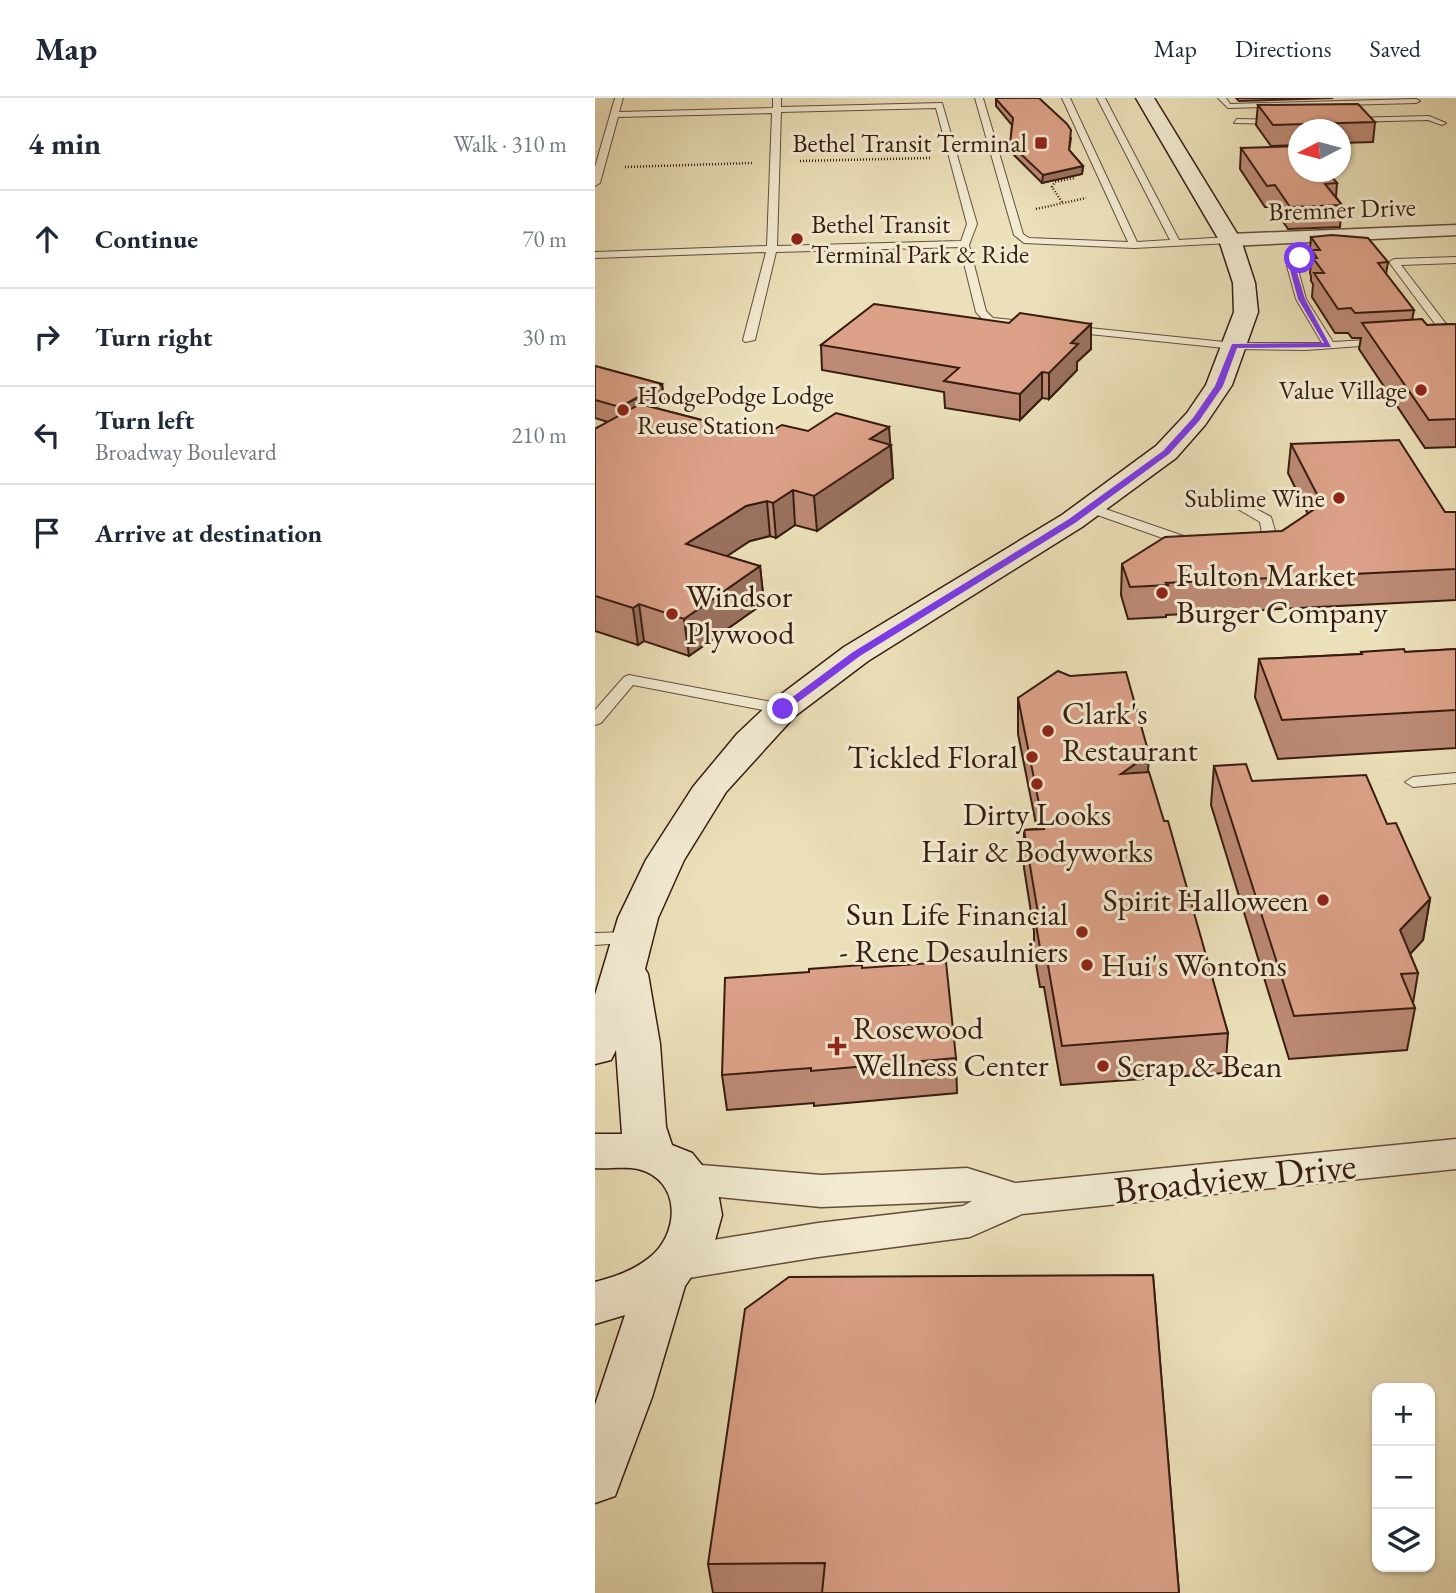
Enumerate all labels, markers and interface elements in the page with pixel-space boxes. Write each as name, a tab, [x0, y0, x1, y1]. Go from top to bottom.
text: Map	[35, 27, 97, 70]
text: Map	[1154, 33, 1197, 64]
text: Directions	[1235, 33, 1332, 64]
text: Saved	[1370, 33, 1421, 64]
north arrow	[1288, 119, 1351, 182]
text: 4 min	[28, 124, 101, 163]
place label: Bethel Transit Terminal	[792, 126, 1027, 160]
text: Walk · 310 m	[453, 129, 567, 159]
marker: Bethel Transit Terminal	[1033, 135, 1049, 151]
street label: Bremner Drive	[1268, 189, 1416, 229]
place label: Bethel Transit Terminal Park & Ride	[811, 207, 1029, 271]
icon: ahead	[28, 220, 66, 258]
text: Continue	[95, 222, 198, 256]
text: 70 m	[522, 224, 567, 254]
marker: Bethel Transit Terminal Park & Ride	[789, 231, 805, 247]
route start	[1284, 242, 1315, 273]
icon: right	[28, 318, 66, 356]
text: Turn right	[95, 320, 213, 354]
text: 30 m	[522, 322, 567, 352]
place label: Value Village	[1279, 373, 1407, 407]
place label: HodgePodge Lodge Reuse Station	[637, 378, 834, 442]
marker: Value Village	[1413, 382, 1429, 398]
marker: HodgePodge Lodge Reuse Station	[615, 402, 631, 418]
text: Turn left	[95, 403, 194, 437]
icon: left	[28, 416, 66, 454]
text: 210 m	[511, 420, 567, 450]
text: Broadway Boulevard	[95, 437, 277, 467]
place label: Sublime Wine	[1184, 481, 1325, 515]
marker: Sublime Wine	[1331, 490, 1347, 506]
icon: arrive	[28, 514, 66, 552]
text: Arrive at destination	[95, 516, 322, 550]
place label: Fulton Market Burger Company	[1176, 554, 1389, 633]
place label: Windsor Plywood	[686, 575, 795, 654]
marker: Fulton Market Burger Company	[1154, 585, 1170, 601]
marker: Windsor Plywood	[664, 606, 680, 622]
place label: Clark's Restaurant	[1062, 692, 1198, 771]
route end	[767, 693, 798, 724]
marker: Clark's Restaurant	[1040, 723, 1056, 739]
place label: Tickled Floral	[847, 736, 1018, 778]
marker: Tickled Floral	[1024, 749, 1040, 765]
marker: Dirty Looks Hair & Bodyworks	[1029, 776, 1045, 792]
place label: Dirty Looks Hair & Bodyworks	[921, 793, 1153, 872]
place label: Spirit Halloween	[1103, 879, 1309, 921]
marker: Spirit Halloween	[1315, 892, 1331, 908]
place label: Sun Life Financial - Rene Desaulniers	[839, 893, 1068, 972]
marker: Sun Life Financial - Rene Desaulniers	[1074, 924, 1090, 940]
place label: Hui's Wontons	[1101, 944, 1287, 986]
marker: Hui's Wontons	[1079, 957, 1095, 973]
place label: Rosewood Wellness Center	[853, 1007, 1049, 1086]
marker: Rosewood Wellness Center	[827, 1036, 847, 1056]
place label: Scrap & Bean	[1117, 1045, 1283, 1087]
marker: Scrap & Bean	[1095, 1058, 1111, 1074]
street label: Broadview Drive	[1112, 1140, 1358, 1214]
map controls	[1372, 1383, 1435, 1572]
button: +	[1372, 1383, 1435, 1446]
button: −	[1372, 1446, 1435, 1509]
button: layers	[1372, 1509, 1435, 1572]

